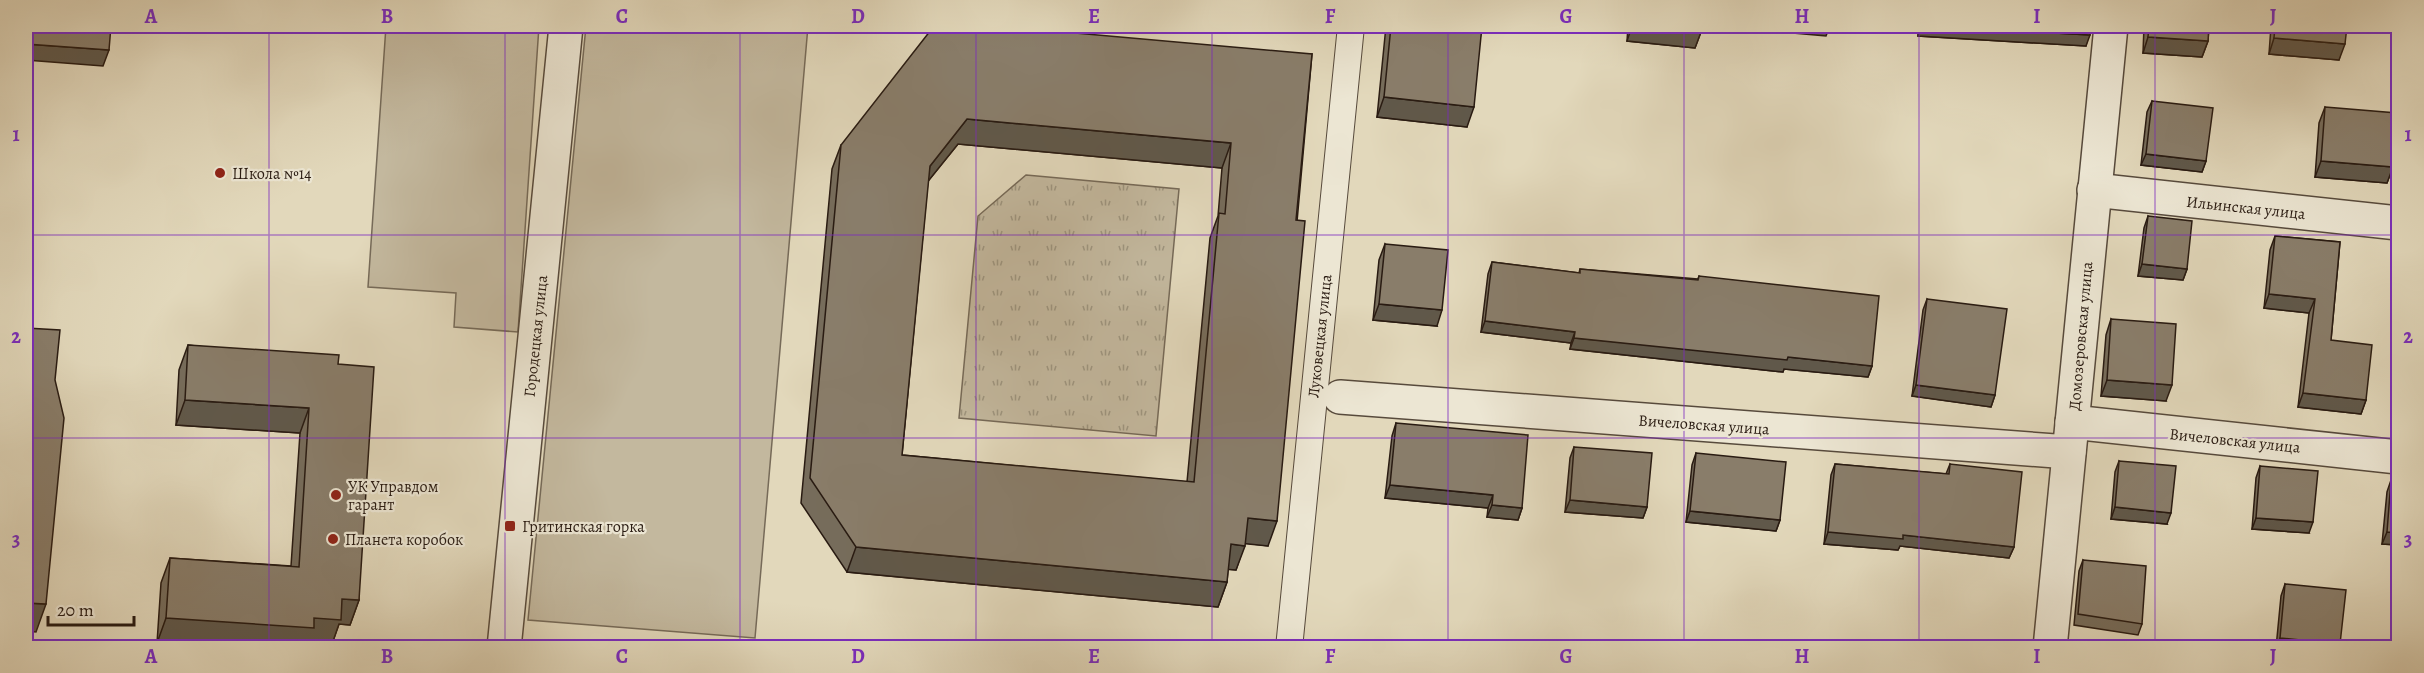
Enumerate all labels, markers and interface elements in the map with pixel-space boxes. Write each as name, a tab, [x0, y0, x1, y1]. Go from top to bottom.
text: A	[144, 3, 158, 30]
text: B	[381, 3, 393, 30]
text: C	[616, 3, 628, 30]
text: D	[851, 3, 865, 30]
text: E	[1088, 3, 1100, 30]
text: F	[1325, 3, 1336, 30]
text: G	[1559, 3, 1573, 30]
text: H	[1795, 3, 1810, 30]
text: I	[2033, 3, 2041, 30]
text: J	[2270, 3, 2277, 30]
text: 1	[12, 121, 20, 148]
text: 1	[2404, 121, 2412, 148]
place label: Школа №14	[232, 163, 311, 185]
marker: Школа №14	[213, 166, 227, 180]
street label: Ильинская улица	[2185, 191, 2307, 225]
street label: Домозеровская улица	[2064, 260, 2099, 411]
street label: Городецкая улица	[519, 273, 553, 398]
street label: Луковецкая улица	[1303, 273, 1337, 399]
text: 2	[11, 323, 21, 350]
text: 2	[2403, 323, 2413, 350]
street label: Вичеловская улица	[1638, 409, 1771, 441]
street label: Вичеловская улица	[2168, 423, 2302, 459]
place label: УК Управдом гарант	[348, 476, 439, 516]
marker: УК Управдом гарант	[329, 488, 343, 502]
place label: Гритинская горка	[522, 516, 645, 538]
marker: Гритинская горка	[503, 519, 517, 533]
text: 3	[12, 526, 20, 553]
text: 3	[2404, 526, 2412, 553]
place label: Планета коробок	[345, 529, 463, 551]
marker: Планета коробок	[326, 532, 340, 546]
scale bar	[48, 589, 134, 627]
text: 20 m	[57, 598, 94, 622]
text: A	[144, 643, 158, 670]
text: B	[381, 643, 393, 670]
text: C	[616, 643, 628, 670]
text: D	[851, 643, 865, 670]
text: E	[1088, 643, 1100, 670]
text: F	[1325, 643, 1336, 670]
text: G	[1559, 643, 1573, 670]
text: H	[1795, 643, 1810, 670]
text: I	[2033, 643, 2041, 670]
text: J	[2270, 643, 2277, 670]

